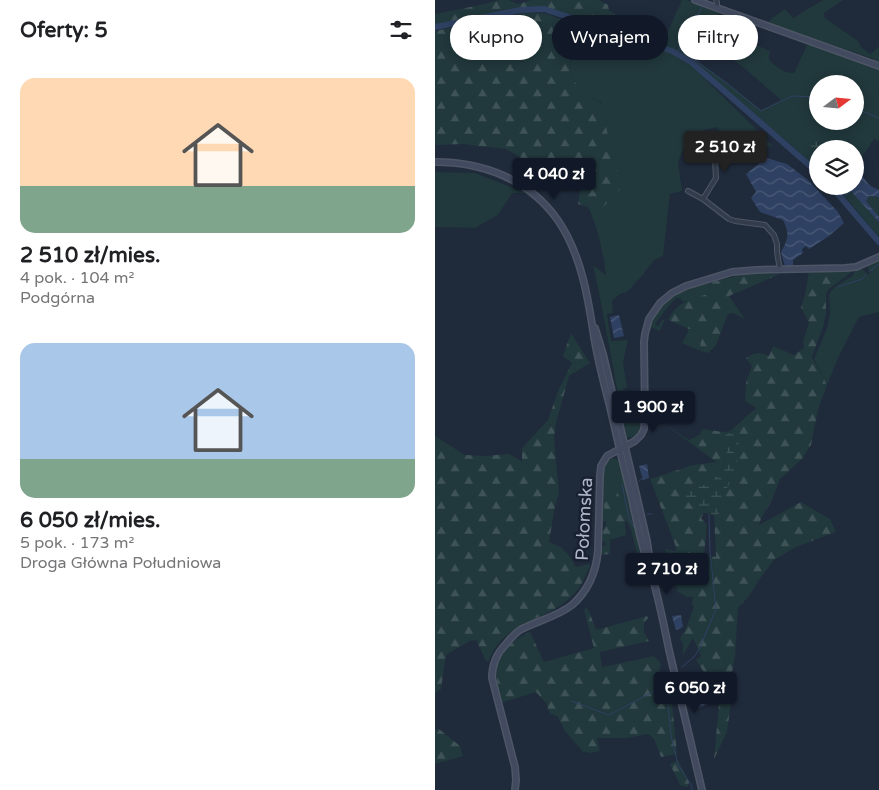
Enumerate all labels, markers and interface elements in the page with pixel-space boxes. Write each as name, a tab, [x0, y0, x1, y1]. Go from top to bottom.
chip: Kupno	[450, 15, 542, 60]
chip: Wynajem	[552, 15, 668, 60]
chip: Filtry	[678, 15, 758, 60]
icon: filters	[387, 16, 415, 44]
text: Oferty: 5	[20, 18, 108, 43]
north arrow	[809, 75, 864, 130]
map controls	[809, 75, 864, 195]
icon: home	[173, 110, 263, 200]
pin: 2 510 zł	[673, 130, 777, 173]
text: 2 510 zł	[695, 137, 755, 157]
button: layers	[809, 140, 864, 195]
pin: 4 040 zł	[502, 158, 606, 200]
text: 4 040 zł	[524, 164, 584, 184]
text: 2 510 zł/mies.	[20, 243, 161, 268]
text: 4 pok. · 104 m²	[20, 268, 134, 288]
text: Podgórna	[20, 288, 95, 308]
icon: home	[173, 375, 263, 465]
pin: 1 900 zł	[601, 390, 705, 433]
text: 1 900 zł	[623, 397, 683, 417]
street label: Połomska	[571, 477, 597, 561]
text: 6 050 zł/mies.	[20, 508, 161, 533]
text: 5 pok. · 173 m²	[20, 533, 134, 553]
pin: 2 710 zł	[615, 552, 719, 595]
text: Droga Główna Południowa	[20, 553, 221, 573]
text: 2 710 zł	[637, 559, 697, 579]
pin: 6 050 zł	[643, 672, 747, 714]
text: 6 050 zł	[665, 678, 725, 698]

